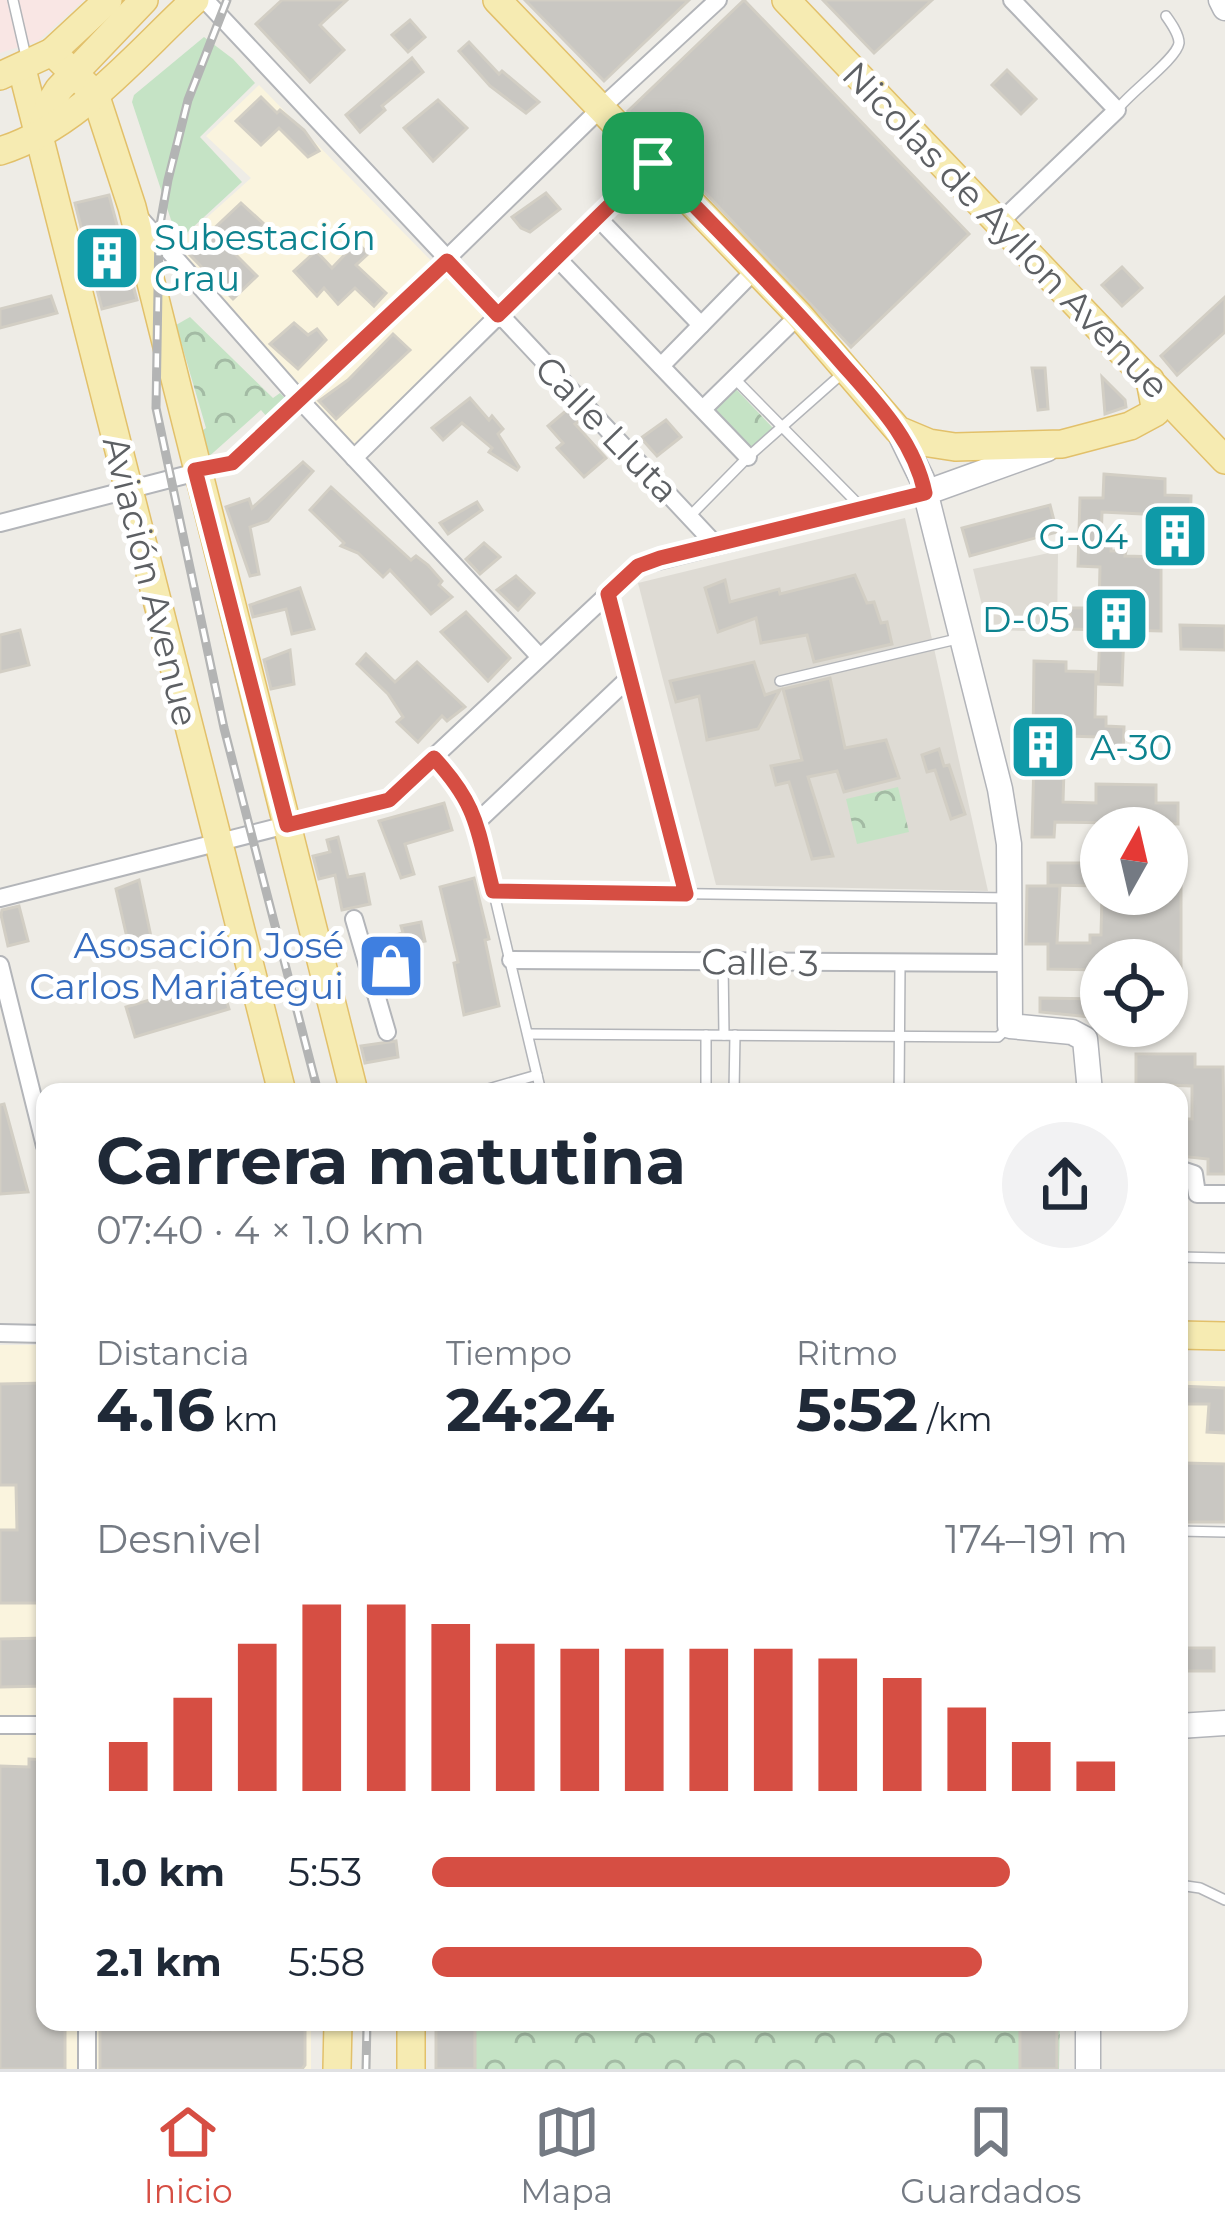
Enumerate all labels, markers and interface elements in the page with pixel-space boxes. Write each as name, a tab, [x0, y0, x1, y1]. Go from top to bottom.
street label: Nicolas de Ayllon Avenue	[834, 52, 1178, 408]
pin	[602, 112, 704, 214]
icon: arrive	[620, 130, 686, 196]
place label: Subestación Grau	[154, 215, 376, 300]
building icon: Subestación Grau	[72, 223, 142, 293]
street label: Calle Lluta	[526, 346, 688, 512]
street label: Aviación Avenue	[94, 431, 208, 731]
building icon: G-04	[1140, 501, 1210, 571]
place label: G-04	[1039, 514, 1128, 558]
building icon: D-05	[1081, 584, 1151, 654]
place label: D-05	[982, 597, 1070, 641]
building icon: A-30	[1008, 712, 1078, 782]
place label: A-30	[1090, 725, 1172, 769]
north arrow	[1080, 807, 1188, 915]
map controls	[1080, 807, 1188, 1047]
place label: Asosación José Carlos Mariátegui	[29, 923, 344, 1008]
shop icon: Asosación José Carlos Mariátegui	[356, 931, 426, 1001]
street label: Calle 3	[701, 939, 819, 985]
button: locate	[1080, 939, 1188, 1047]
text: Carrera matutina	[96, 1120, 686, 1201]
button: share	[1002, 1122, 1128, 1248]
text: 07:40 · 4 × 1.0 km	[96, 1206, 425, 1254]
text: Distancia	[96, 1333, 249, 1373]
text: Tiempo	[446, 1333, 572, 1373]
text: Ritmo	[796, 1333, 898, 1373]
text: 4.16	[96, 1373, 215, 1446]
text: 24:24	[446, 1373, 614, 1446]
text: 5:52	[796, 1373, 918, 1446]
text: km	[215, 1399, 278, 1439]
text: /km	[918, 1399, 993, 1439]
text: Desnivel	[96, 1515, 262, 1563]
text: 174–191 m	[945, 1515, 1128, 1563]
text: 1.0 km	[96, 1848, 225, 1896]
text: 5:53	[288, 1848, 362, 1896]
text: 2.1 km	[96, 1938, 222, 1986]
text: 5:58	[288, 1938, 365, 1986]
tab: Inicio	[144, 2099, 233, 2211]
tab: Mapa	[520, 2099, 613, 2211]
tab: Guardados	[900, 2099, 1081, 2211]

